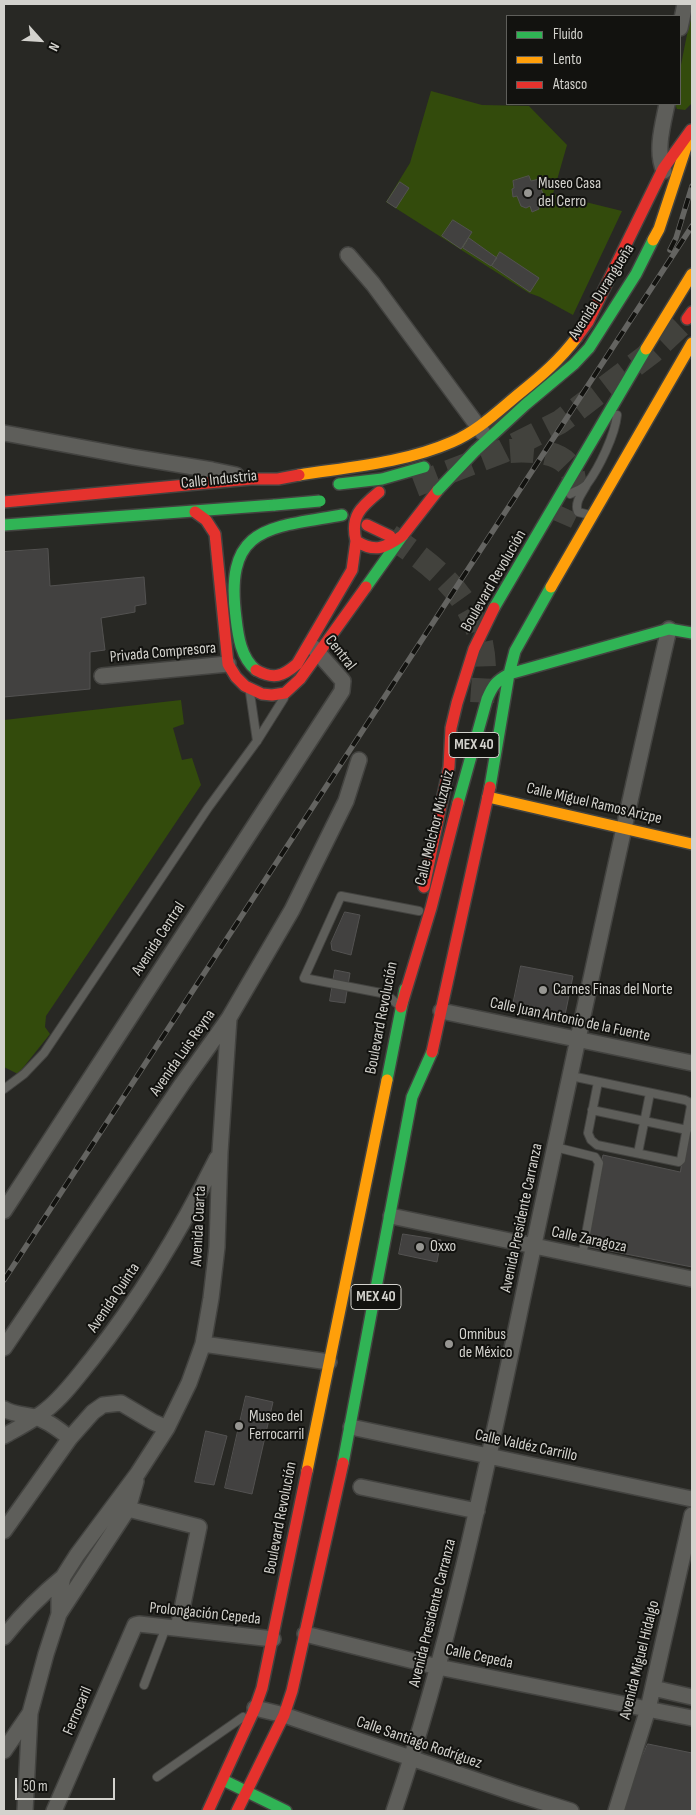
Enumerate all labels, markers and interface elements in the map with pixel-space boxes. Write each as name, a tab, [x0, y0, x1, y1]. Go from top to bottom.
north arrow	[15, 15, 65, 65]
legend	[506, 15, 681, 105]
text: Fluido	[553, 25, 583, 44]
text: N	[45, 40, 63, 54]
text: Lento	[553, 50, 582, 69]
text: Atasco	[553, 75, 587, 94]
place label: Museo Casa del Cerro	[538, 174, 601, 212]
marker: Museo Casa del Cerro	[522, 187, 534, 199]
street label: Avenida Durangueña	[565, 241, 639, 343]
street label: Calle Industria	[180, 466, 258, 494]
street label: Boulevard Revolución	[457, 527, 531, 635]
street label: Central	[320, 632, 360, 674]
street label: Privada Compresora	[109, 639, 217, 667]
road number: MEX 40	[449, 732, 499, 758]
street label: Calle Melchor Múzquiz	[411, 768, 459, 888]
street label: Calle Miguel Ramos Arizpe	[525, 779, 663, 829]
street label: Avenida Central	[128, 899, 190, 979]
street label: Boulevard Revolución	[362, 960, 402, 1076]
place label: Carnes Finas del Norte	[553, 980, 673, 1000]
marker: Carnes Finas del Norte	[537, 984, 549, 996]
street label: Calle Juan Antonio de la Fuente	[488, 994, 652, 1046]
street label: Avenida Luis Reyna	[146, 1006, 220, 1100]
street label: Avenida Presidente Carranza	[497, 1142, 547, 1294]
street label: Avenida Cuarta	[187, 1185, 211, 1267]
street label: Calle Zaragoza	[550, 1223, 628, 1257]
place label: Oxxo	[430, 1237, 456, 1257]
marker: Oxxo	[414, 1241, 426, 1253]
street label: Avenida Quinta	[84, 1260, 144, 1336]
road number: MEX 40	[351, 1284, 401, 1310]
place label: Omnibus de México	[459, 1325, 512, 1363]
marker: Omnibus de México	[443, 1338, 455, 1350]
place label: Museo del Ferrocarril	[249, 1407, 304, 1445]
marker: Museo del Ferrocarril	[233, 1420, 245, 1432]
street label: Calle Valdéz Carrillo	[473, 1426, 579, 1466]
street label: Boulevard Revolución	[261, 1460, 301, 1576]
street label: Avenida Presidente Carranza	[405, 1537, 461, 1689]
street label: Prolongación Cepeda	[148, 1599, 262, 1629]
street label: Avenida Miguel Hidalgo	[616, 1599, 664, 1721]
street label: Calle Cepeda	[443, 1640, 515, 1674]
street label: Ferrocaril	[59, 1684, 97, 1738]
street label: Calle Santiago Rodríguez	[354, 1713, 484, 1773]
scale bar	[18, 1768, 118, 1800]
text: 50 m	[23, 1777, 48, 1796]

